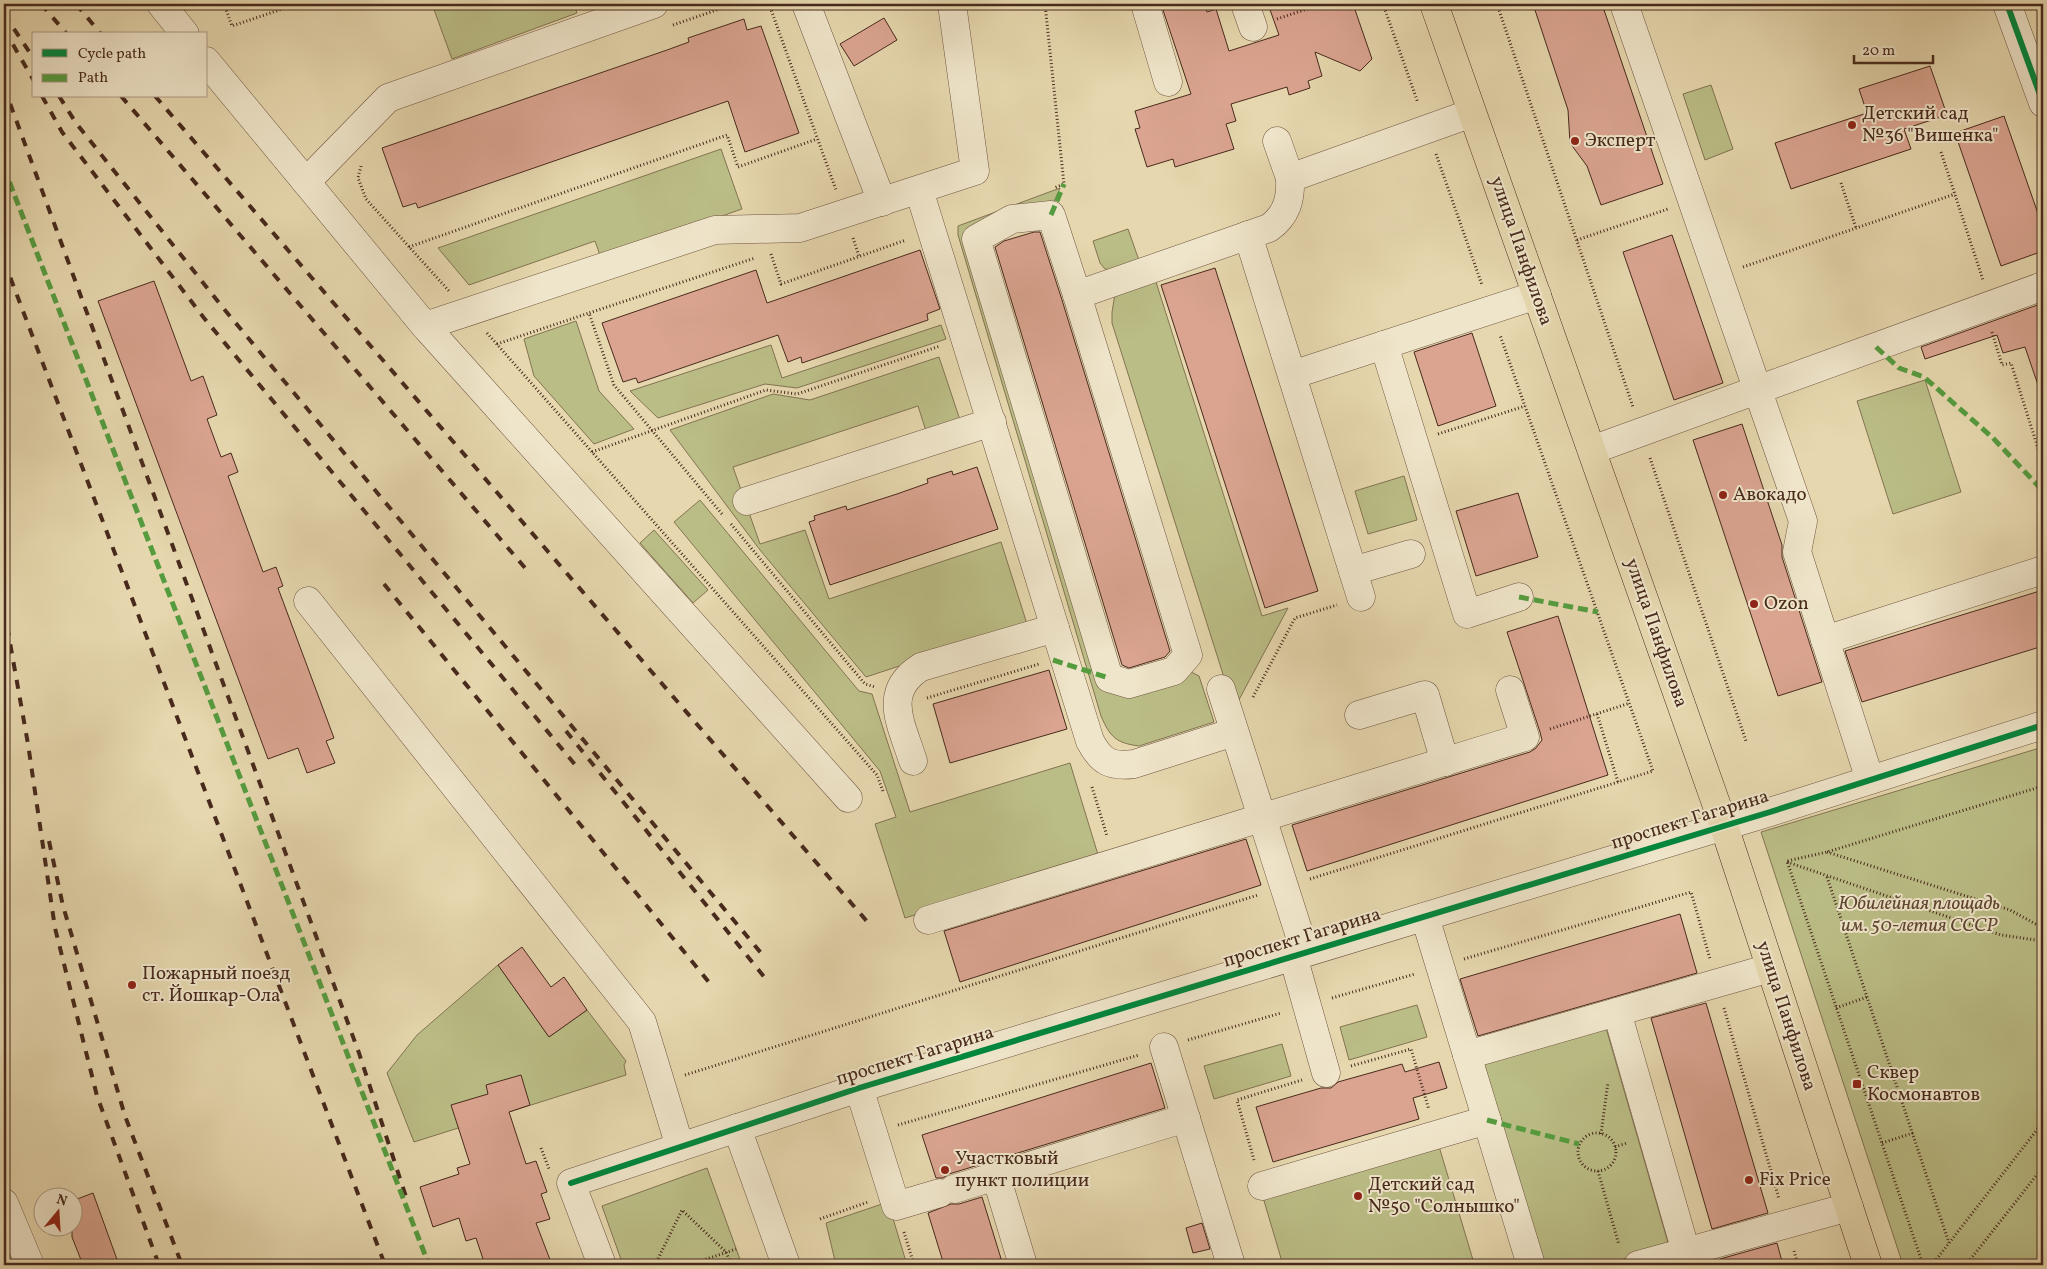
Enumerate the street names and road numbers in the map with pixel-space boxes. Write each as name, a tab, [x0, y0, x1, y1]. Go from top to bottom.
street label: улица Панфилова	[1483, 173, 1559, 329]
street label: улица Панфилова	[1618, 555, 1694, 711]
street label: проспект Гагарина	[1608, 784, 1772, 856]
street label: проспект Гагарина	[1220, 902, 1384, 974]
street label: улица Панфилова	[1749, 938, 1823, 1094]
street label: проспект Гагарина	[833, 1020, 997, 1092]

